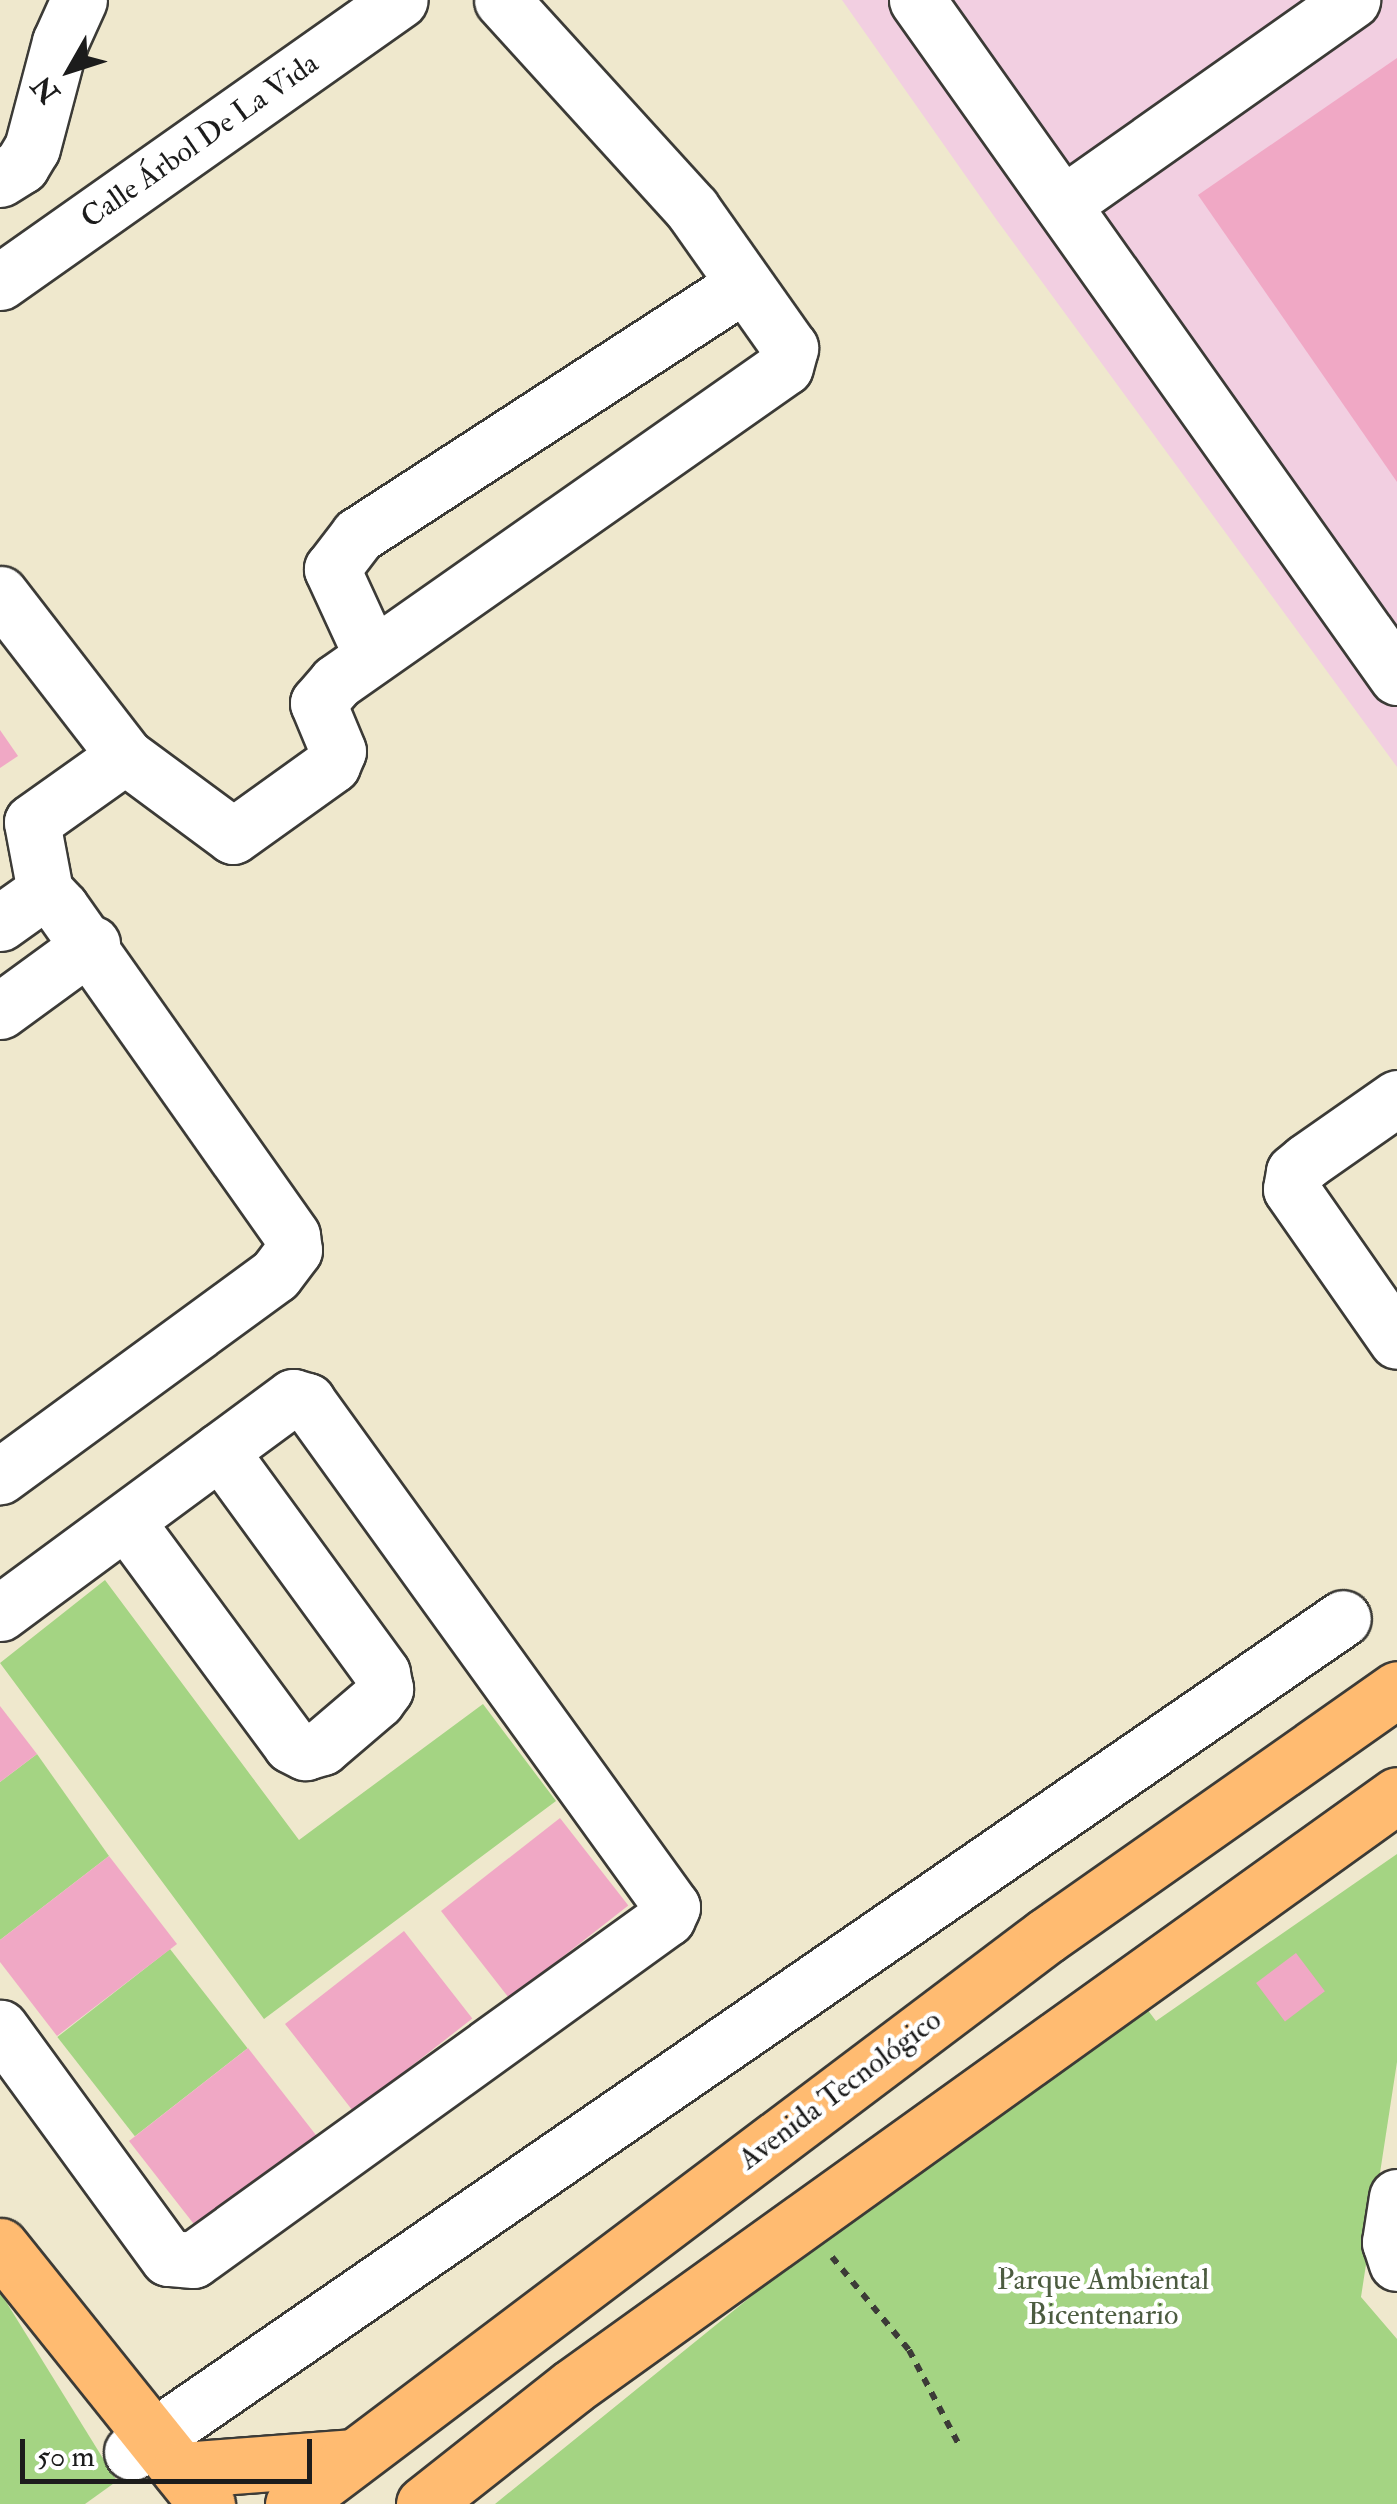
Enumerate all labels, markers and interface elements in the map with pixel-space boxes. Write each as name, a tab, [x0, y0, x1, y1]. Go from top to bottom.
north arrow	[20, 20, 120, 120]
street label: Calle Árbol De La Vida	[74, 46, 326, 236]
text: N	[25, 68, 68, 110]
street label: Avenida Tecnológico	[732, 2002, 948, 2178]
park label: Parque Ambiental Bicentenario	[997, 2262, 1209, 2332]
scale bar	[25, 2419, 318, 2481]
text: 50 m	[37, 2438, 95, 2475]

